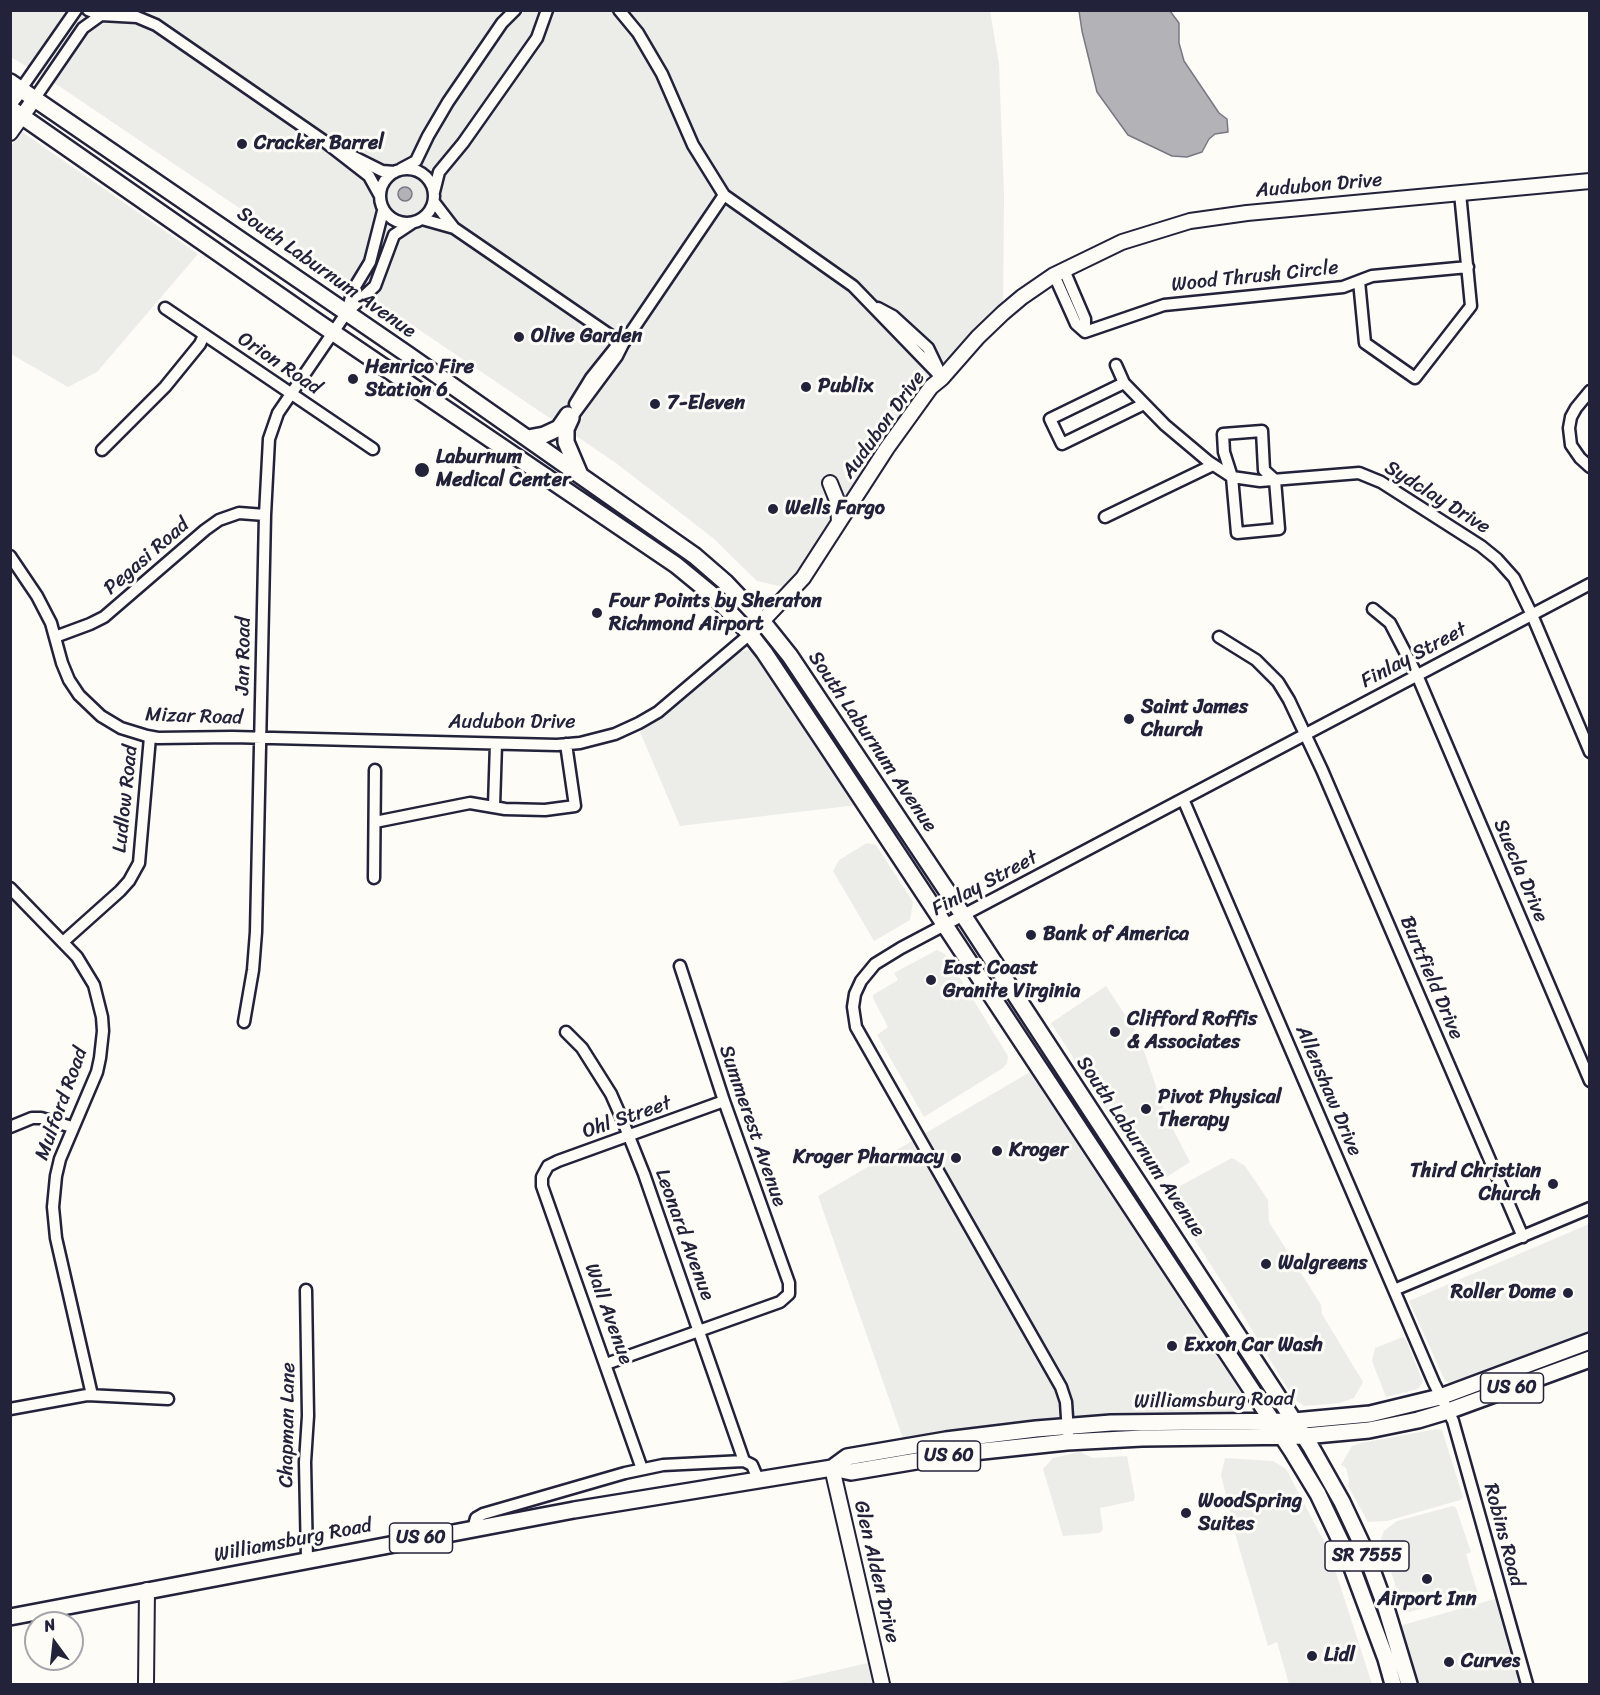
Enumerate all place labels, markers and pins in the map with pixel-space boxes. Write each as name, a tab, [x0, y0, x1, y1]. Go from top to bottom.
place label: Cracker Barrel	[254, 132, 384, 156]
marker: Cracker Barrel	[235, 137, 249, 151]
place label: Olive Garden	[531, 325, 642, 349]
marker: Olive Garden	[512, 330, 526, 344]
place label: Henrico Fire Station 6	[365, 356, 474, 403]
marker: Henrico Fire Station 6	[346, 372, 360, 386]
place label: Publix	[818, 375, 873, 399]
marker: Publix	[799, 380, 813, 394]
place label: 7-Eleven	[667, 392, 745, 416]
marker: 7-Eleven	[648, 397, 662, 411]
place label: Laburnum Medical Center	[436, 446, 570, 493]
marker: Laburnum Medical Center	[413, 461, 431, 479]
place label: Wells Fargo	[785, 497, 885, 521]
marker: Wells Fargo	[766, 502, 780, 516]
place label: Four Points by Sheraton Richmond Airport	[609, 590, 822, 637]
marker: Four Points by Sheraton Richmond Airport	[590, 606, 604, 620]
place label: Saint James Church	[1141, 696, 1248, 743]
marker: Saint James Church	[1122, 712, 1136, 726]
place label: Bank of America	[1043, 923, 1189, 947]
marker: Bank of America	[1024, 928, 1038, 942]
place label: East Coast Granite Virginia	[943, 957, 1081, 1004]
marker: East Coast Granite Virginia	[924, 973, 938, 987]
place label: Clifford Roffis & Associates	[1127, 1008, 1257, 1055]
marker: Clifford Roffis & Associates	[1108, 1025, 1122, 1039]
place label: Pivot Physical Therapy	[1158, 1086, 1281, 1133]
marker: Pivot Physical Therapy	[1139, 1102, 1153, 1116]
place label: Kroger	[1009, 1139, 1068, 1163]
marker: Kroger	[990, 1144, 1004, 1158]
place label: Kroger Pharmacy	[793, 1146, 944, 1170]
marker: Kroger Pharmacy	[949, 1151, 963, 1165]
place label: Third Christian Church	[1410, 1160, 1541, 1207]
marker: Third Christian Church	[1546, 1177, 1560, 1191]
place label: Walgreens	[1278, 1252, 1367, 1276]
marker: Walgreens	[1259, 1257, 1273, 1271]
place label: Roller Dome	[1451, 1281, 1556, 1305]
marker: Roller Dome	[1561, 1286, 1575, 1300]
place label: Exxon Car Wash	[1184, 1334, 1323, 1358]
marker: Exxon Car Wash	[1165, 1339, 1179, 1353]
place label: WoodSpring Suites	[1198, 1490, 1302, 1537]
marker: WoodSpring Suites	[1179, 1506, 1193, 1520]
marker: Airport Inn	[1420, 1572, 1434, 1586]
place label: Airport Inn	[1377, 1588, 1477, 1612]
place label: Lidl	[1324, 1644, 1355, 1668]
marker: Lidl	[1305, 1649, 1319, 1663]
place label: Curves	[1461, 1650, 1520, 1674]
marker: Curves	[1442, 1655, 1456, 1669]

